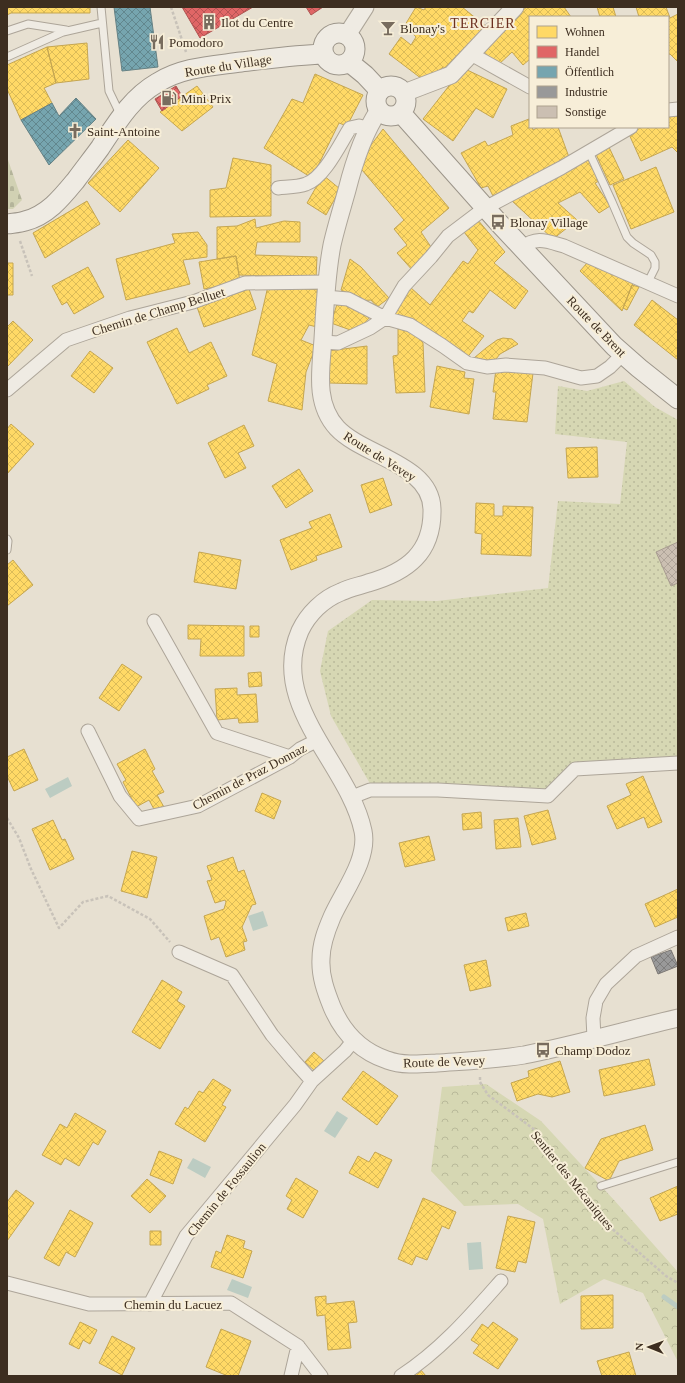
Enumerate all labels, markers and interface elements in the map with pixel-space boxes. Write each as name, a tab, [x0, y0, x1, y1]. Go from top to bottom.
building icon: Ilot du Centre	[200, 13, 218, 31]
place label: Ilot du Centre	[221, 15, 293, 30]
district label: TERCIER	[450, 16, 516, 31]
legend	[529, 16, 669, 128]
bar icon: Blonay's	[379, 19, 397, 37]
place label: Blonay's	[400, 21, 445, 36]
text: Wohnen	[565, 25, 605, 39]
restaurant icon: Pomodoro	[148, 33, 166, 51]
place label: Pomodoro	[169, 35, 223, 50]
text: Handel	[565, 45, 600, 59]
street label: Route du Village	[184, 51, 273, 80]
text: Öffentlich	[565, 65, 614, 79]
text: Industrie	[565, 85, 608, 99]
fuel station icon: Mini Prix	[160, 89, 178, 107]
place label: Mini Prix	[181, 91, 232, 106]
text: Sonstige	[565, 105, 606, 119]
church icon: Saint-Antoine	[66, 122, 84, 140]
place label: Saint-Antoine	[87, 124, 160, 139]
bus stop icon: Blonay Village	[489, 213, 507, 231]
place label: Blonay Village	[510, 215, 588, 230]
street label: Chemin de Champ Belluet	[90, 284, 227, 339]
street label: Route de Brent	[564, 293, 630, 360]
street label: Route de Vevey	[341, 428, 419, 485]
street label: Chemin de Praz Donnaz	[190, 740, 309, 813]
bus stop icon: Champ Dodoz	[534, 1041, 552, 1059]
place label: Champ Dodoz	[555, 1043, 631, 1058]
street label: Route de Vevey	[403, 1053, 486, 1070]
street label: Sentier des Mécaniques	[528, 1128, 617, 1233]
street label: Chemin de Fossaulion	[184, 1139, 269, 1239]
street label: Chemin du Lacuez	[124, 1297, 222, 1312]
north arrow	[629, 1327, 669, 1367]
text: N	[633, 1343, 645, 1351]

